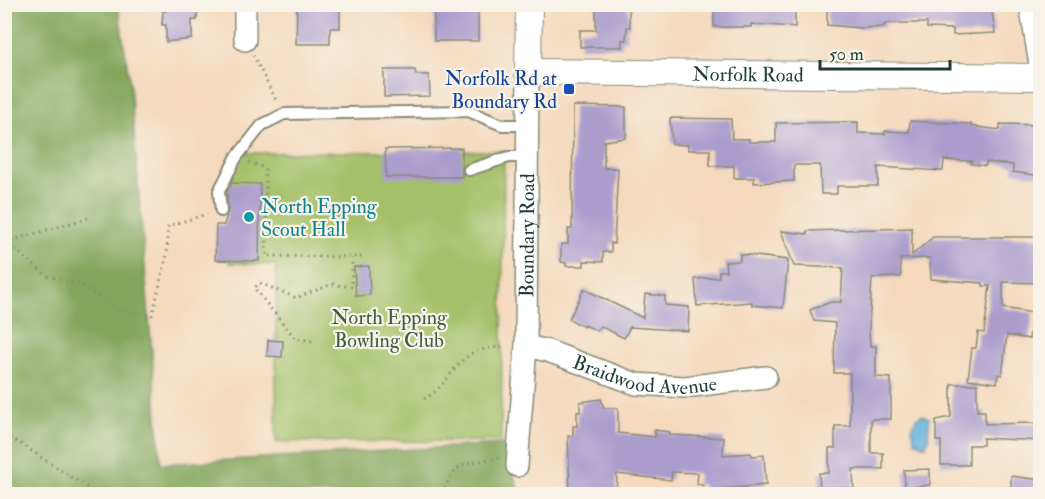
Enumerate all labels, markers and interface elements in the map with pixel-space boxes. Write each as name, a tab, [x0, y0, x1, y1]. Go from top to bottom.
scale bar	[820, 33, 950, 71]
text: 50 m	[829, 43, 864, 66]
street label: Norfolk Road	[692, 61, 804, 87]
place label: Norfolk Rd at Boundary Rd	[445, 66, 558, 114]
marker: Norfolk Rd at Boundary Rd	[562, 82, 576, 96]
street label: Boundary Road	[514, 173, 540, 297]
place label: North Epping Scout Hall	[261, 194, 378, 242]
marker: North Epping Scout Hall	[242, 210, 256, 224]
park label: North Epping Bowling Club	[331, 305, 448, 353]
street label: Braidwood Avenue	[570, 349, 718, 400]

